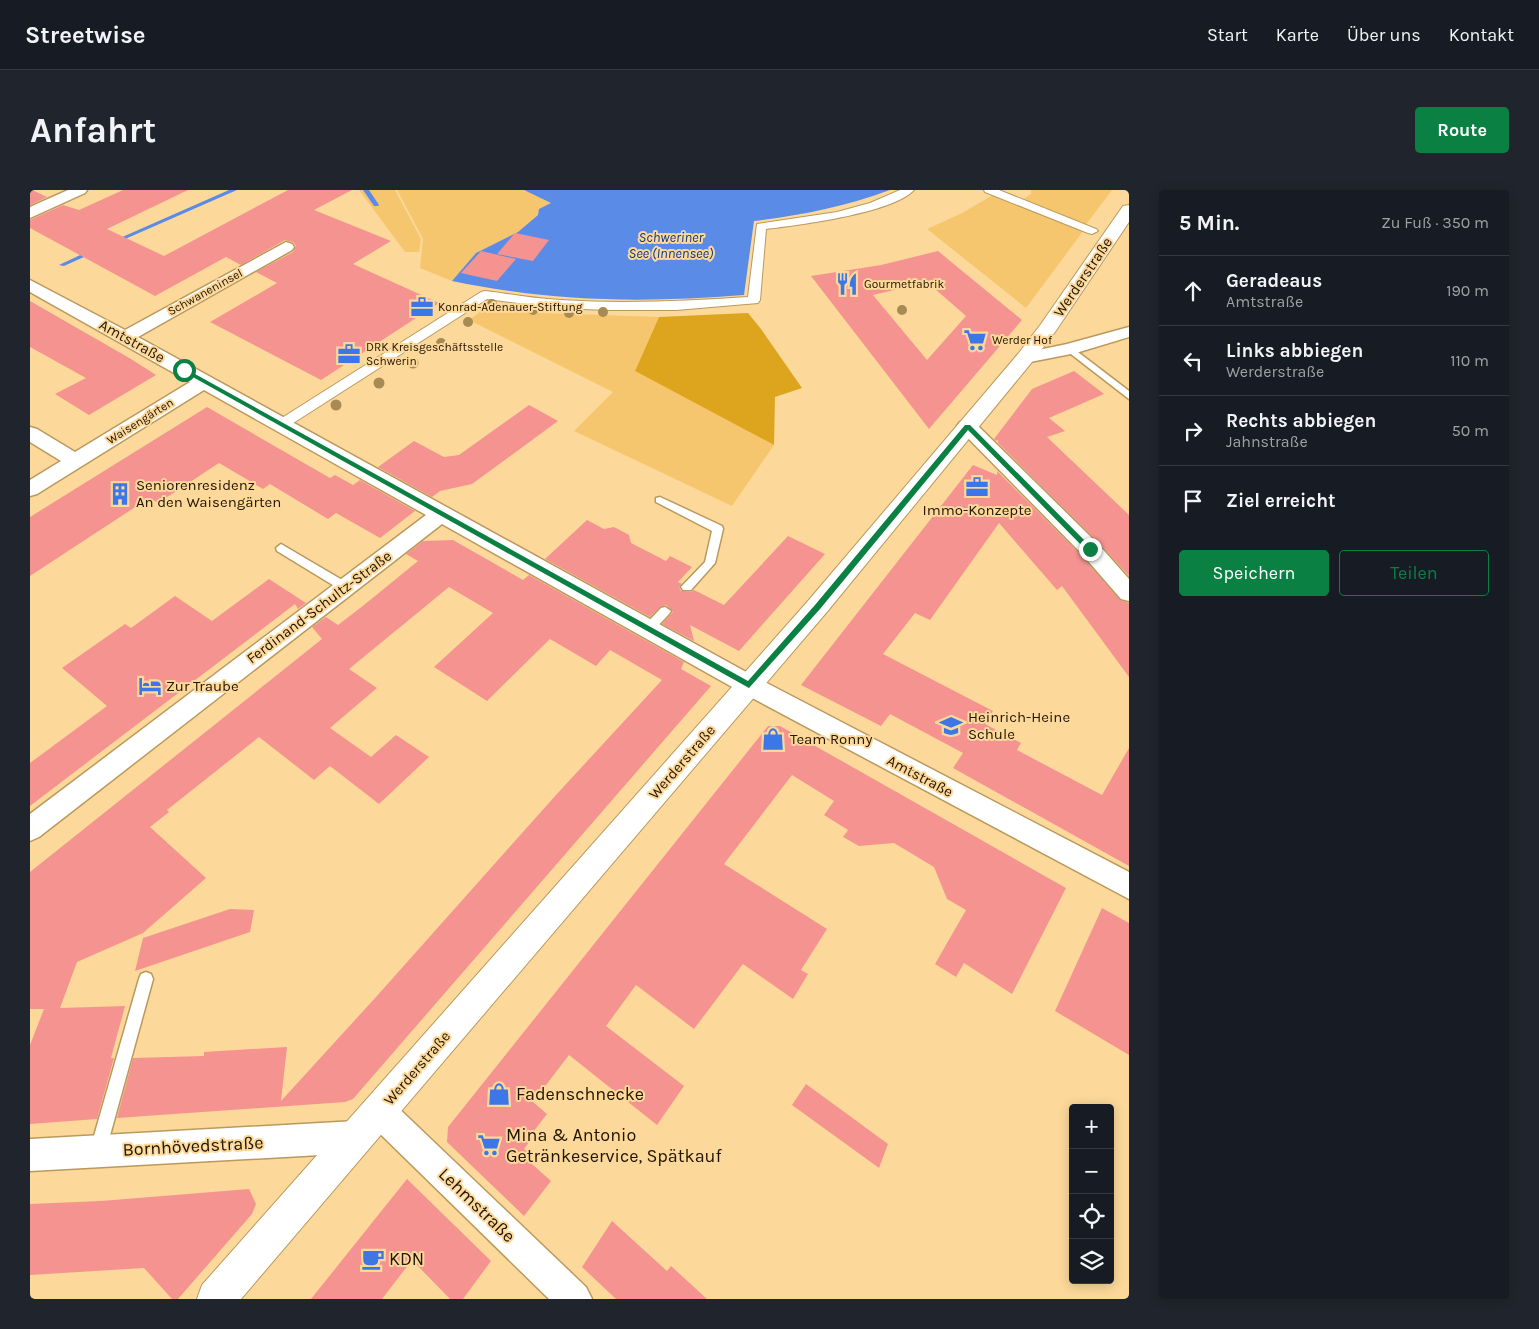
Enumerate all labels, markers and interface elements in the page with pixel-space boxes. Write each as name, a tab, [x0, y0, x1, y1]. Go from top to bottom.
text: Streetwise	[25, 21, 146, 49]
text: Start	[1207, 24, 1248, 46]
text: Karte	[1276, 24, 1319, 46]
text: Über uns	[1347, 24, 1421, 46]
text: Kontakt	[1449, 24, 1514, 46]
button: Route	[1415, 107, 1509, 153]
text: Anfahrt	[30, 110, 156, 151]
text: 5 Min.	[1179, 211, 1239, 235]
text: Zu Fuß · 350 m	[1381, 213, 1489, 232]
water label: Schweriner See (Innensee)	[629, 229, 714, 262]
street label: Werderstraße	[1050, 234, 1116, 320]
street label: Schwaneninsel	[165, 266, 245, 318]
text: Geradeaus	[1226, 270, 1322, 292]
restaurant icon: Gourmetfabrik	[834, 271, 860, 297]
place label: Gourmetfabrik	[864, 277, 945, 291]
icon: ahead	[1179, 277, 1207, 305]
text: 190 m	[1446, 281, 1489, 300]
text: Amtstraße	[1226, 292, 1303, 311]
office icon: Konrad-Adenauer-Stiftung	[409, 294, 435, 320]
place label: Konrad-Adenauer-Stiftung	[438, 300, 583, 314]
street label: Amtstraße	[96, 316, 168, 366]
supermarket icon: Werder Hof	[962, 327, 988, 353]
place label: Werder Hof	[992, 333, 1053, 347]
place label: DRK Kreisgeschäftsstelle Schwerin	[366, 340, 503, 368]
text: Links abbiegen	[1226, 340, 1363, 362]
office icon: DRK Kreisgeschäftsstelle Schwerin	[336, 341, 362, 367]
icon: left	[1179, 347, 1207, 375]
text: 110 m	[1450, 351, 1489, 370]
route start	[173, 359, 196, 382]
text: Werderstraße	[1226, 362, 1324, 381]
street label: Waisengärten	[104, 395, 176, 447]
text: Rechts abbiegen	[1226, 410, 1376, 432]
icon: right	[1179, 417, 1207, 445]
text: 50 m	[1452, 421, 1489, 440]
text: Jahnstraße	[1226, 432, 1308, 451]
office icon: Immo-Konzepte	[964, 474, 990, 500]
place label: Seniorenresidenz An den Waisengärten	[136, 476, 281, 511]
building icon: Seniorenresidenz An den Waisengärten	[107, 481, 133, 507]
icon: arrive	[1179, 487, 1207, 515]
text: Ziel erreicht	[1226, 490, 1336, 512]
place label: Immo-Konzepte	[923, 501, 1031, 519]
route end	[1079, 538, 1102, 561]
street label: Ferdinand-Schultz-Straße	[243, 547, 395, 667]
button: Speichern	[1179, 550, 1329, 596]
button: Teilen	[1339, 550, 1489, 596]
hotel icon: Zur Traube	[137, 673, 163, 699]
place label: Zur Traube	[166, 677, 239, 695]
place label: Heinrich-Heine Schule	[968, 708, 1070, 743]
school or university icon: Heinrich-Heine Schule	[938, 713, 964, 739]
street label: Werderstraße	[645, 721, 719, 803]
shop icon: Team Ronny	[760, 726, 786, 752]
place label: Team Ronny	[790, 730, 872, 748]
street label: Amtstraße	[884, 751, 956, 801]
street label: Werderstraße	[380, 1027, 454, 1109]
shop icon: Fadenschnecke	[486, 1081, 512, 1107]
place label: Fadenschnecke	[516, 1083, 644, 1105]
map controls	[1069, 1104, 1114, 1284]
button: +	[1069, 1104, 1114, 1149]
place label: Mina & Antonio Getränkeservice, Spätkauf	[506, 1124, 722, 1167]
street label: Bornhövedstraße	[122, 1131, 264, 1161]
supermarket icon: Mina & Antonio Getränkeservice, Spätkauf	[476, 1132, 502, 1158]
button: −	[1069, 1149, 1114, 1194]
street label: Lehmstraße	[434, 1163, 520, 1247]
button: locate	[1069, 1194, 1114, 1239]
button: layers	[1069, 1239, 1114, 1284]
cafe icon: KDN	[360, 1246, 386, 1272]
place label: KDN	[389, 1248, 424, 1270]

